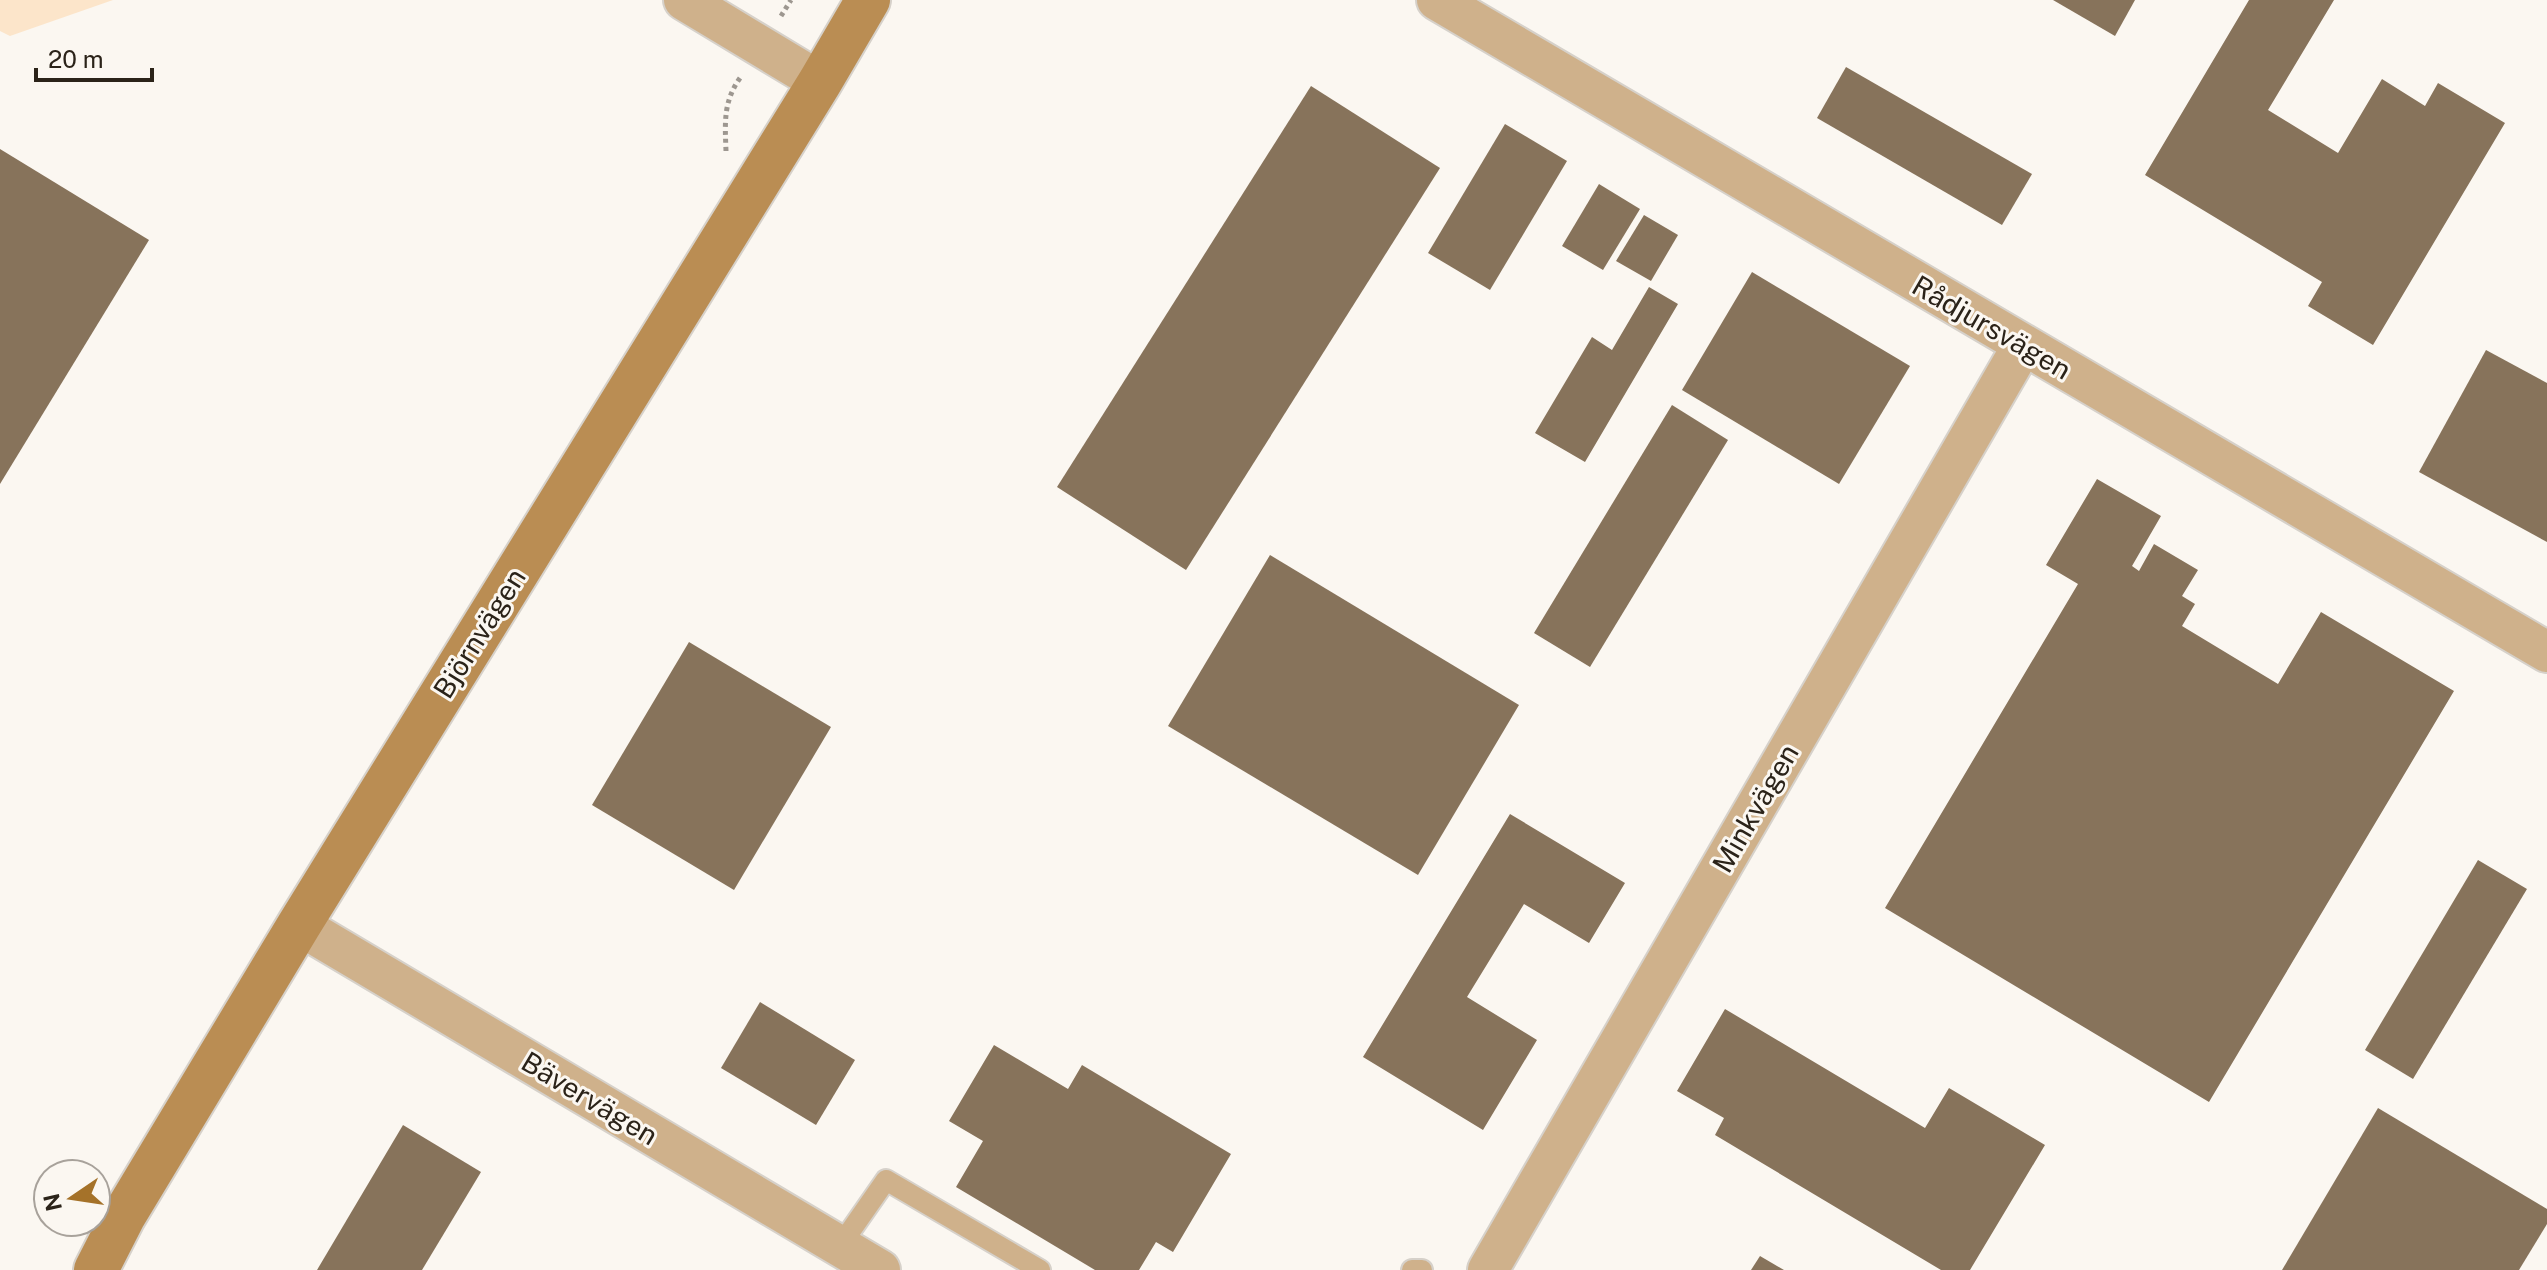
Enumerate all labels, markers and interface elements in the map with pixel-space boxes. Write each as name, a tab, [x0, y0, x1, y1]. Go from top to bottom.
scale bar	[36, 32, 152, 82]
text: 20 m	[48, 45, 104, 73]
street label: Rådjursvägen	[1907, 268, 2077, 386]
street label: Björnvägen	[426, 562, 532, 704]
street label: Minkvägen	[1705, 738, 1805, 878]
street label: Bävervägen	[516, 1044, 664, 1152]
north arrow	[32, 1158, 112, 1238]
text: N	[38, 1191, 67, 1214]

